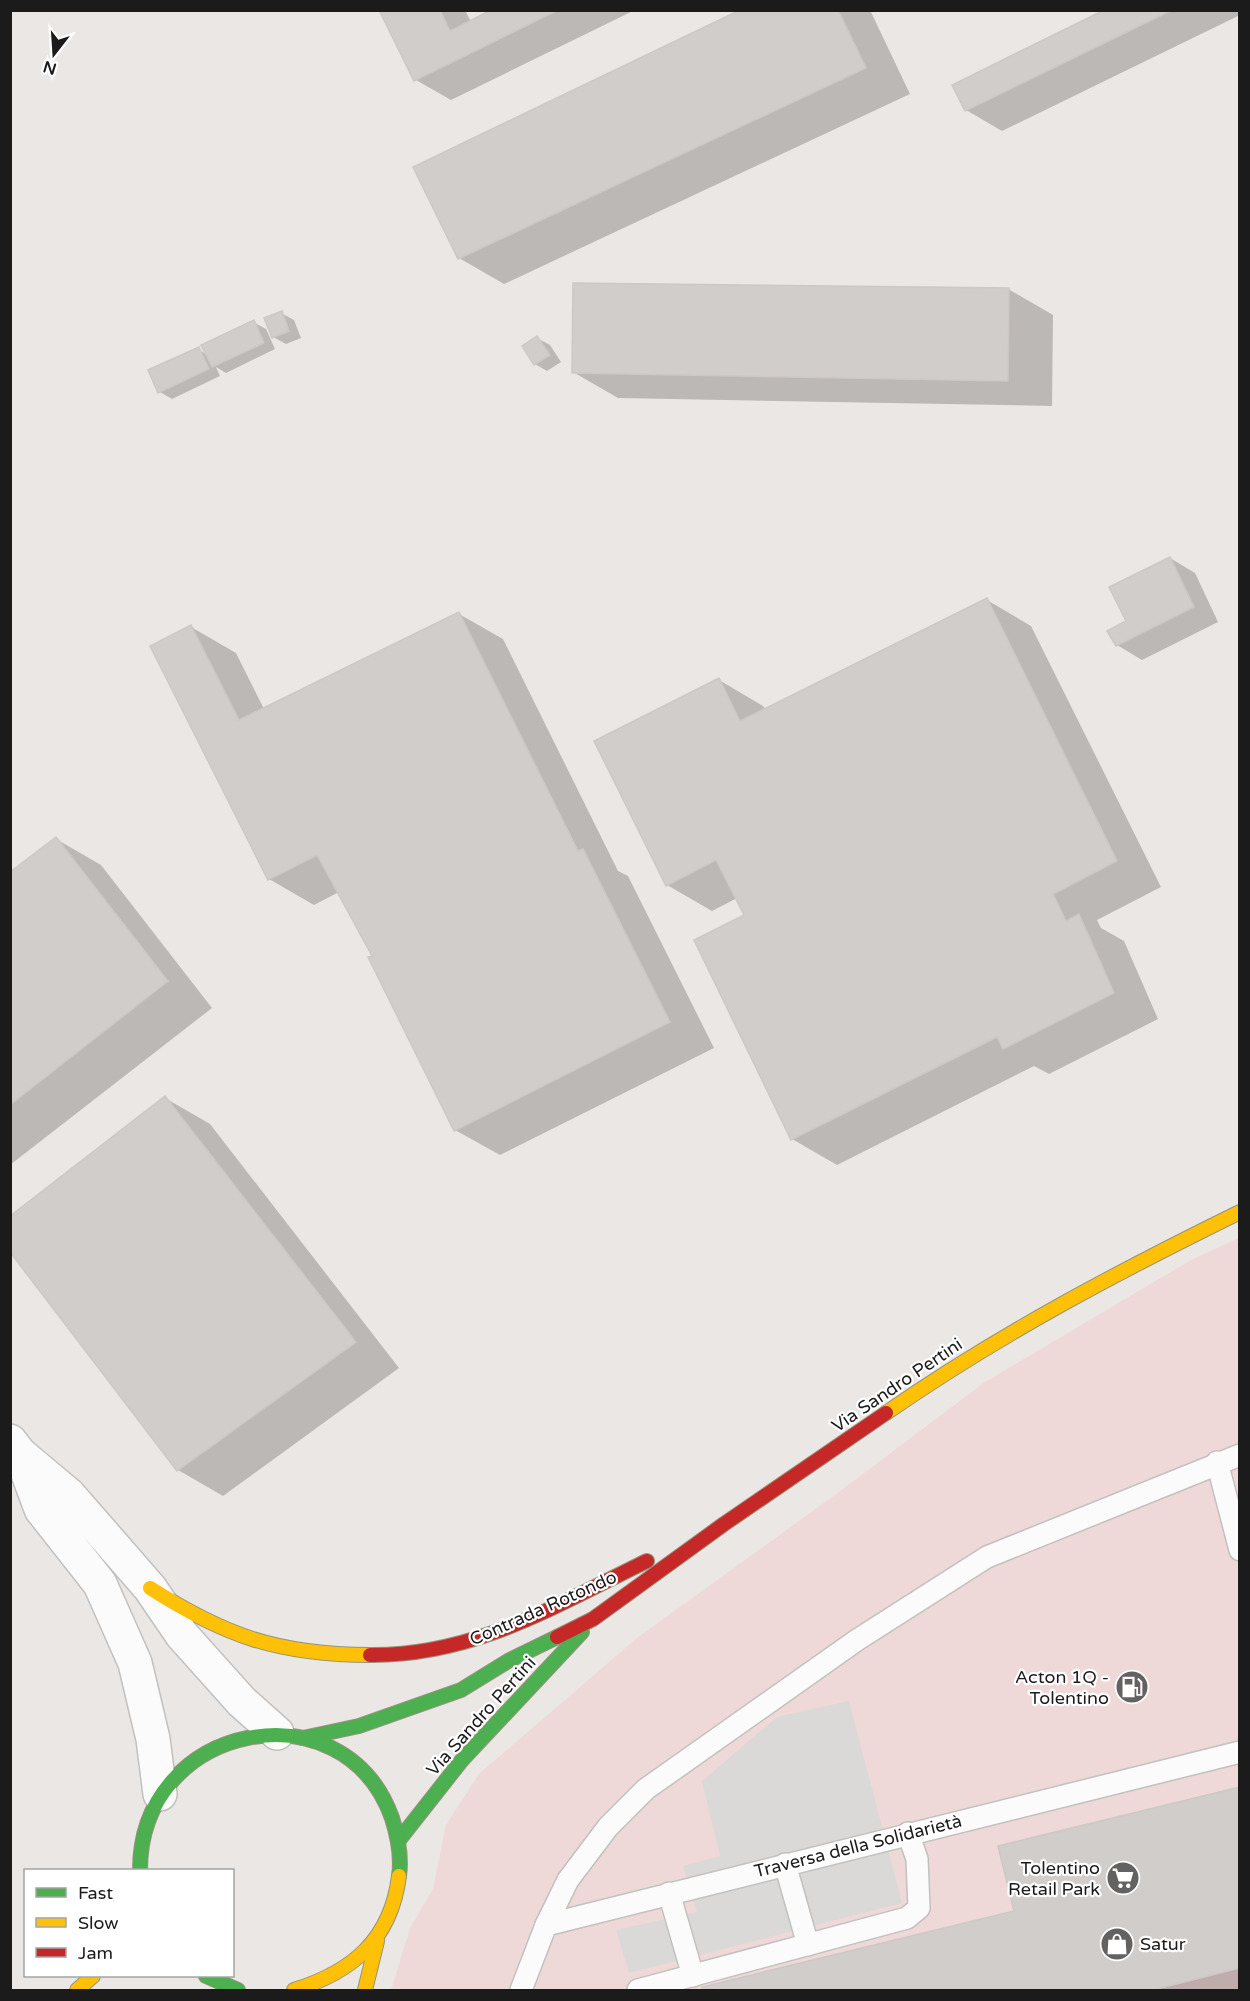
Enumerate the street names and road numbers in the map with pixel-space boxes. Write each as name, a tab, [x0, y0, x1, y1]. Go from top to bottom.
street label: Via Sandro Pertini	[827, 1333, 967, 1437]
street label: Contrada Rotondo	[466, 1566, 620, 1650]
street label: Via Sandro Pertini	[422, 1652, 540, 1780]
street label: Traversa della Solidarietà	[752, 1810, 964, 1882]

